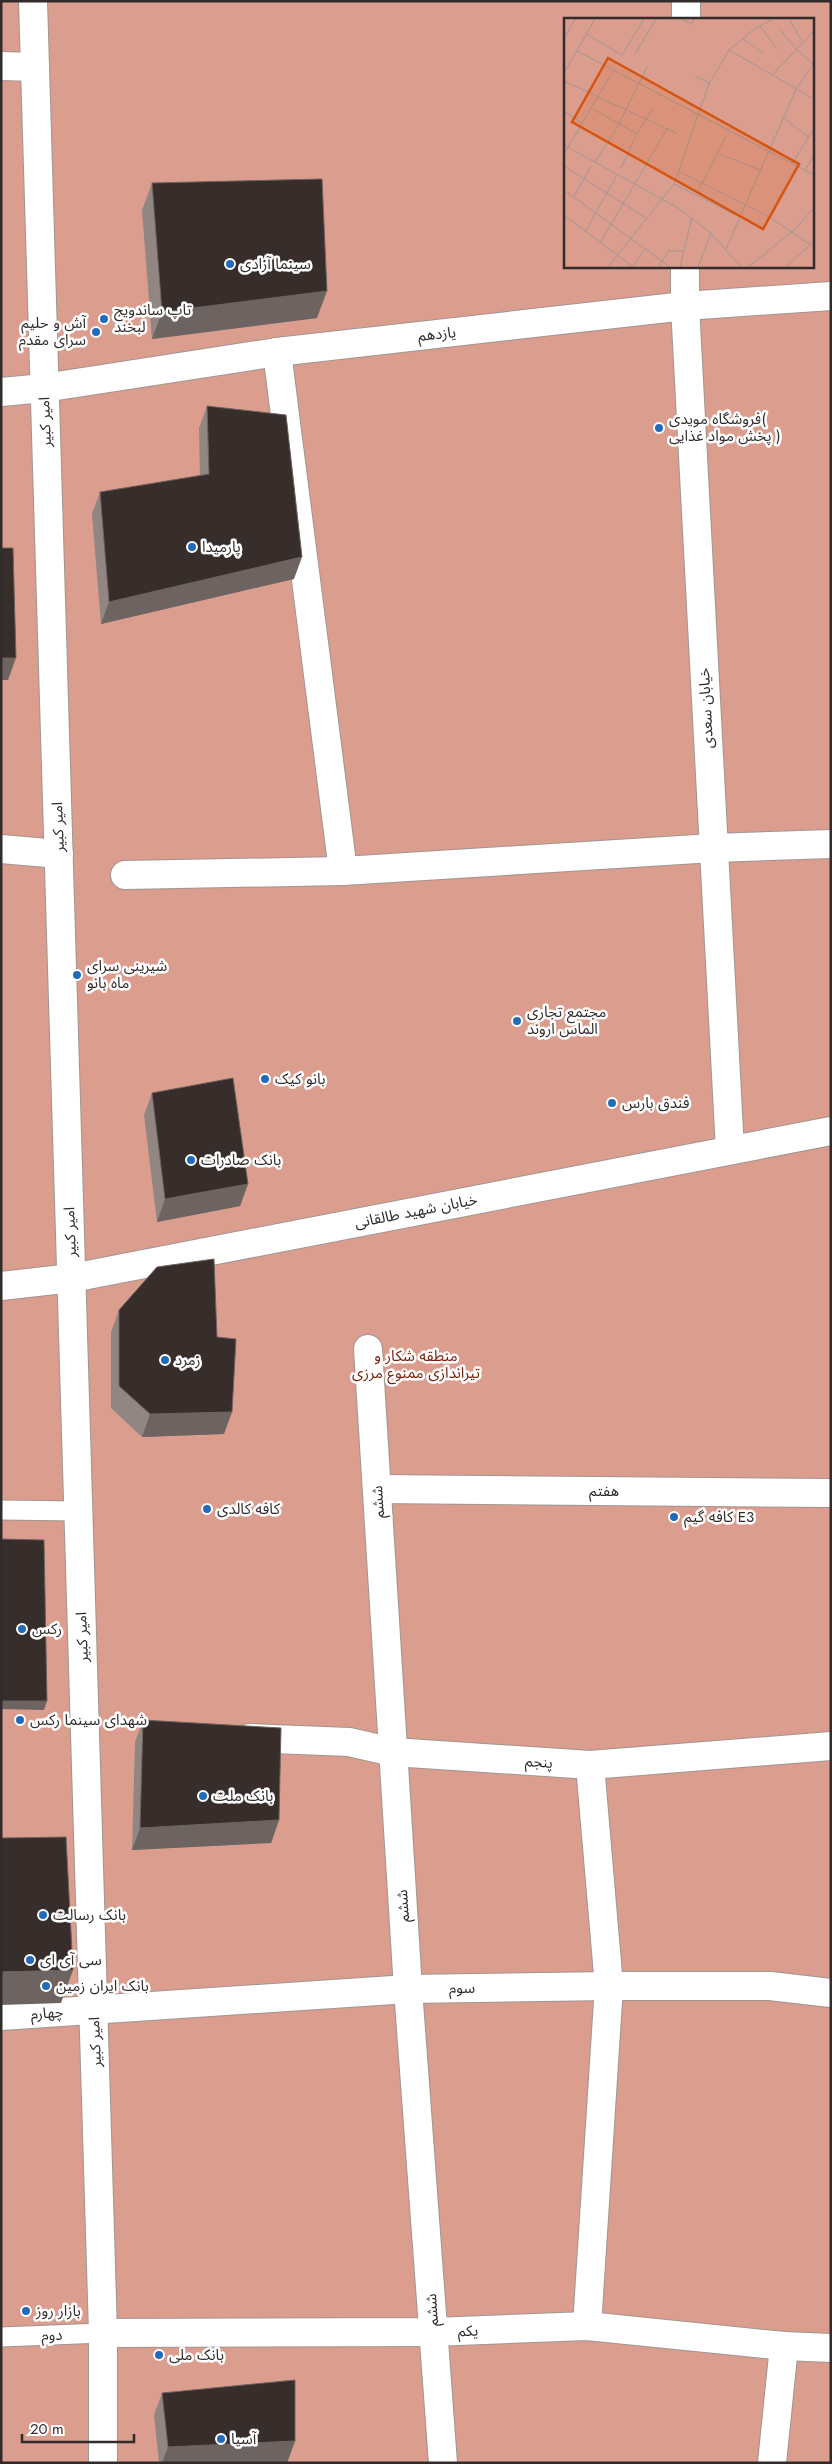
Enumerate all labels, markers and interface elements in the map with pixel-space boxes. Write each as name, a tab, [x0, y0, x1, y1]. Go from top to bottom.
inset map	[564, 18, 814, 268]
place label: سینما آزادی	[240, 253, 311, 275]
marker: سینما آزادی	[224, 258, 236, 270]
place label: تاپ ساندویج لبخند	[114, 299, 191, 338]
place label: آش و حلیم سرای مقدم	[19, 312, 87, 351]
marker: تاپ ساندویج لبخند	[98, 313, 110, 325]
street label: یازدهم	[417, 321, 457, 347]
marker: آش و حلیم سرای مقدم	[90, 326, 102, 338]
street label: امیر کبیر	[33, 396, 57, 449]
place label: فروشگاه مویدی( پخش مواد غذایی )	[669, 408, 781, 447]
marker: فروشگاه مویدی( پخش مواد غذایی )	[653, 422, 665, 434]
place label: پارمیدا	[202, 536, 241, 558]
marker: پارمیدا	[186, 541, 198, 553]
street label: خیابان سعدی	[693, 667, 719, 749]
street label: امیر کبیر	[46, 801, 70, 854]
place label: شیرینی سرای ماه بانو	[87, 955, 168, 994]
marker: شیرینی سرای ماه بانو	[71, 969, 83, 981]
place label: مجتمع تجاری الماس اروند	[527, 1001, 606, 1040]
marker: مجتمع تجاری الماس اروند	[511, 1015, 523, 1027]
place label: بانو کیک	[275, 1068, 325, 1090]
marker: بانو کیک	[259, 1073, 271, 1085]
place label: فندق بارس	[622, 1092, 690, 1114]
marker: فندق بارس	[606, 1097, 618, 1109]
place label: بانک صادرات	[201, 1149, 281, 1171]
marker: بانک صادرات	[185, 1154, 197, 1166]
street label: خیابان شهيد طالقانی	[353, 1188, 479, 1234]
street label: امیر کبیر	[58, 1206, 82, 1259]
park label: منطقه شکار و تیراندازی ممنوع مرزی	[352, 1345, 480, 1385]
place label: زمرد	[175, 1349, 200, 1371]
marker: زمرد	[159, 1354, 171, 1366]
street label: هفتم	[589, 1480, 619, 1502]
street label: ششم	[366, 1485, 390, 1519]
place label: کافه کالدی	[217, 1498, 281, 1520]
marker: کافه کالدی	[201, 1503, 213, 1515]
place label: کافه گیم E3	[684, 1506, 754, 1528]
marker: کافه گیم E3	[668, 1511, 680, 1523]
street label: امیر کبیر	[70, 1611, 94, 1664]
place label: رکس	[32, 1618, 62, 1640]
marker: رکس	[16, 1623, 28, 1635]
place label: شهدای سینما رکس	[30, 1709, 147, 1731]
marker: شهدای سینما رکس	[14, 1714, 26, 1726]
street label: پنجم	[524, 1750, 554, 1774]
place label: بانک ملت	[213, 1785, 273, 1807]
marker: بانک ملت	[197, 1790, 209, 1802]
street label: ششم	[391, 1889, 415, 1923]
place label: بانک رسالت	[53, 1904, 126, 1926]
marker: بانک رسالت	[37, 1909, 49, 1921]
place label: سی آی ای	[40, 1949, 102, 1971]
marker: سی آی ای	[24, 1954, 36, 1966]
place label: بانک ایران زمین	[56, 1975, 149, 1997]
street label: سوم	[449, 1977, 475, 1999]
marker: بانک ایران زمین	[40, 1980, 52, 1992]
street label: چهارم	[30, 2001, 64, 2025]
street label: امیر کبیر	[83, 2016, 107, 2069]
street label: ششم	[420, 2293, 444, 2327]
place label: بازار روز	[35, 2300, 81, 2322]
marker: بازار روز	[20, 2305, 32, 2317]
street label: یکم	[457, 2320, 479, 2342]
street label: دوم	[41, 2324, 63, 2346]
place label: بانک ملی	[169, 2344, 224, 2366]
marker: بانک ملی	[153, 2349, 165, 2361]
scale bar	[22, 2412, 135, 2444]
text: 20 m	[30, 2418, 64, 2440]
place label: آسیا	[231, 2428, 257, 2450]
marker: آسیا	[215, 2433, 227, 2445]

